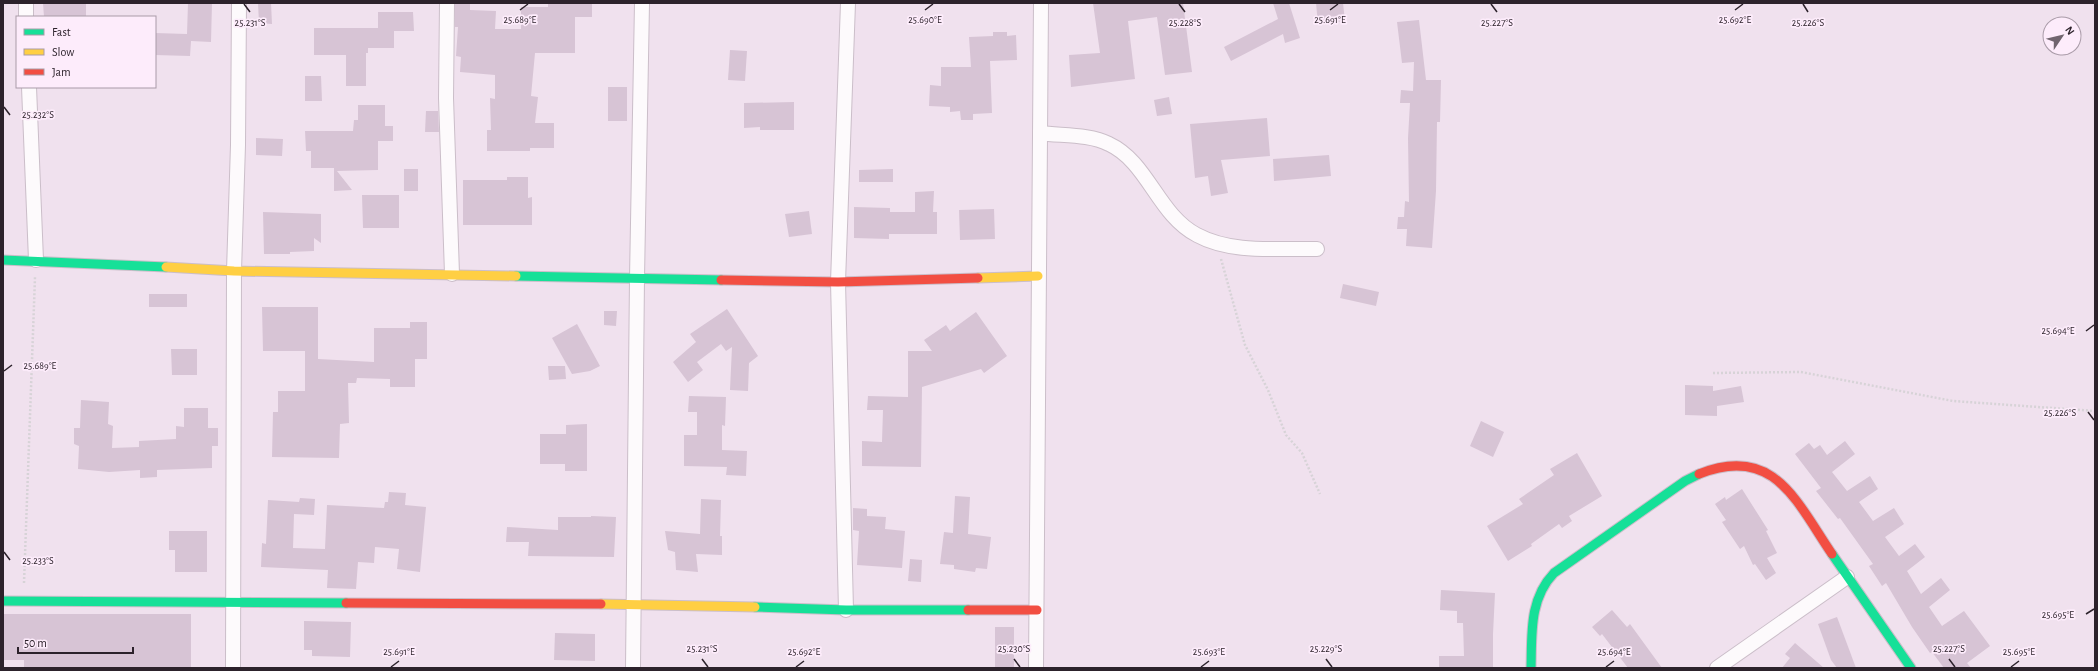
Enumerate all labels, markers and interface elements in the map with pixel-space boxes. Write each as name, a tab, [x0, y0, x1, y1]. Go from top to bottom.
text: 25.689°E	[504, 15, 537, 25]
text: 25.690°E	[908, 15, 942, 25]
text: 25.691°E	[1314, 15, 1346, 25]
text: 25.692°E	[1719, 15, 1752, 25]
legend	[16, 16, 156, 88]
north arrow	[2042, 16, 2082, 56]
text: 25.231°S	[235, 18, 266, 28]
text: 25.228°S	[1169, 18, 1202, 28]
text: 25.227°S	[1481, 18, 1513, 28]
text: 25.226°S	[1792, 18, 1825, 28]
text: N	[2063, 24, 2076, 37]
text: Fast	[52, 26, 71, 38]
text: Slow	[52, 46, 74, 58]
text: Jam	[52, 66, 71, 78]
text: 25.232°S	[22, 110, 54, 120]
text: 25.694°E	[2042, 326, 2075, 336]
text: 25.689°E	[24, 361, 57, 371]
text: 25.226°S	[2044, 408, 2077, 418]
text: 25.233°S	[22, 556, 54, 566]
text: 25.695°E	[2042, 610, 2074, 620]
scale bar	[18, 629, 133, 655]
text: 50 m	[24, 637, 47, 649]
text: 25.231°S	[687, 644, 718, 654]
text: 25.230°S	[998, 644, 1031, 654]
text: 25.229°S	[1310, 644, 1343, 654]
text: 25.227°S	[1933, 644, 1965, 654]
text: 25.691°E	[383, 647, 415, 657]
text: 25.692°E	[788, 647, 821, 657]
text: 25.693°E	[1193, 647, 1225, 657]
text: 25.694°E	[1598, 647, 1631, 657]
text: 25.695°E	[2003, 647, 2035, 657]

